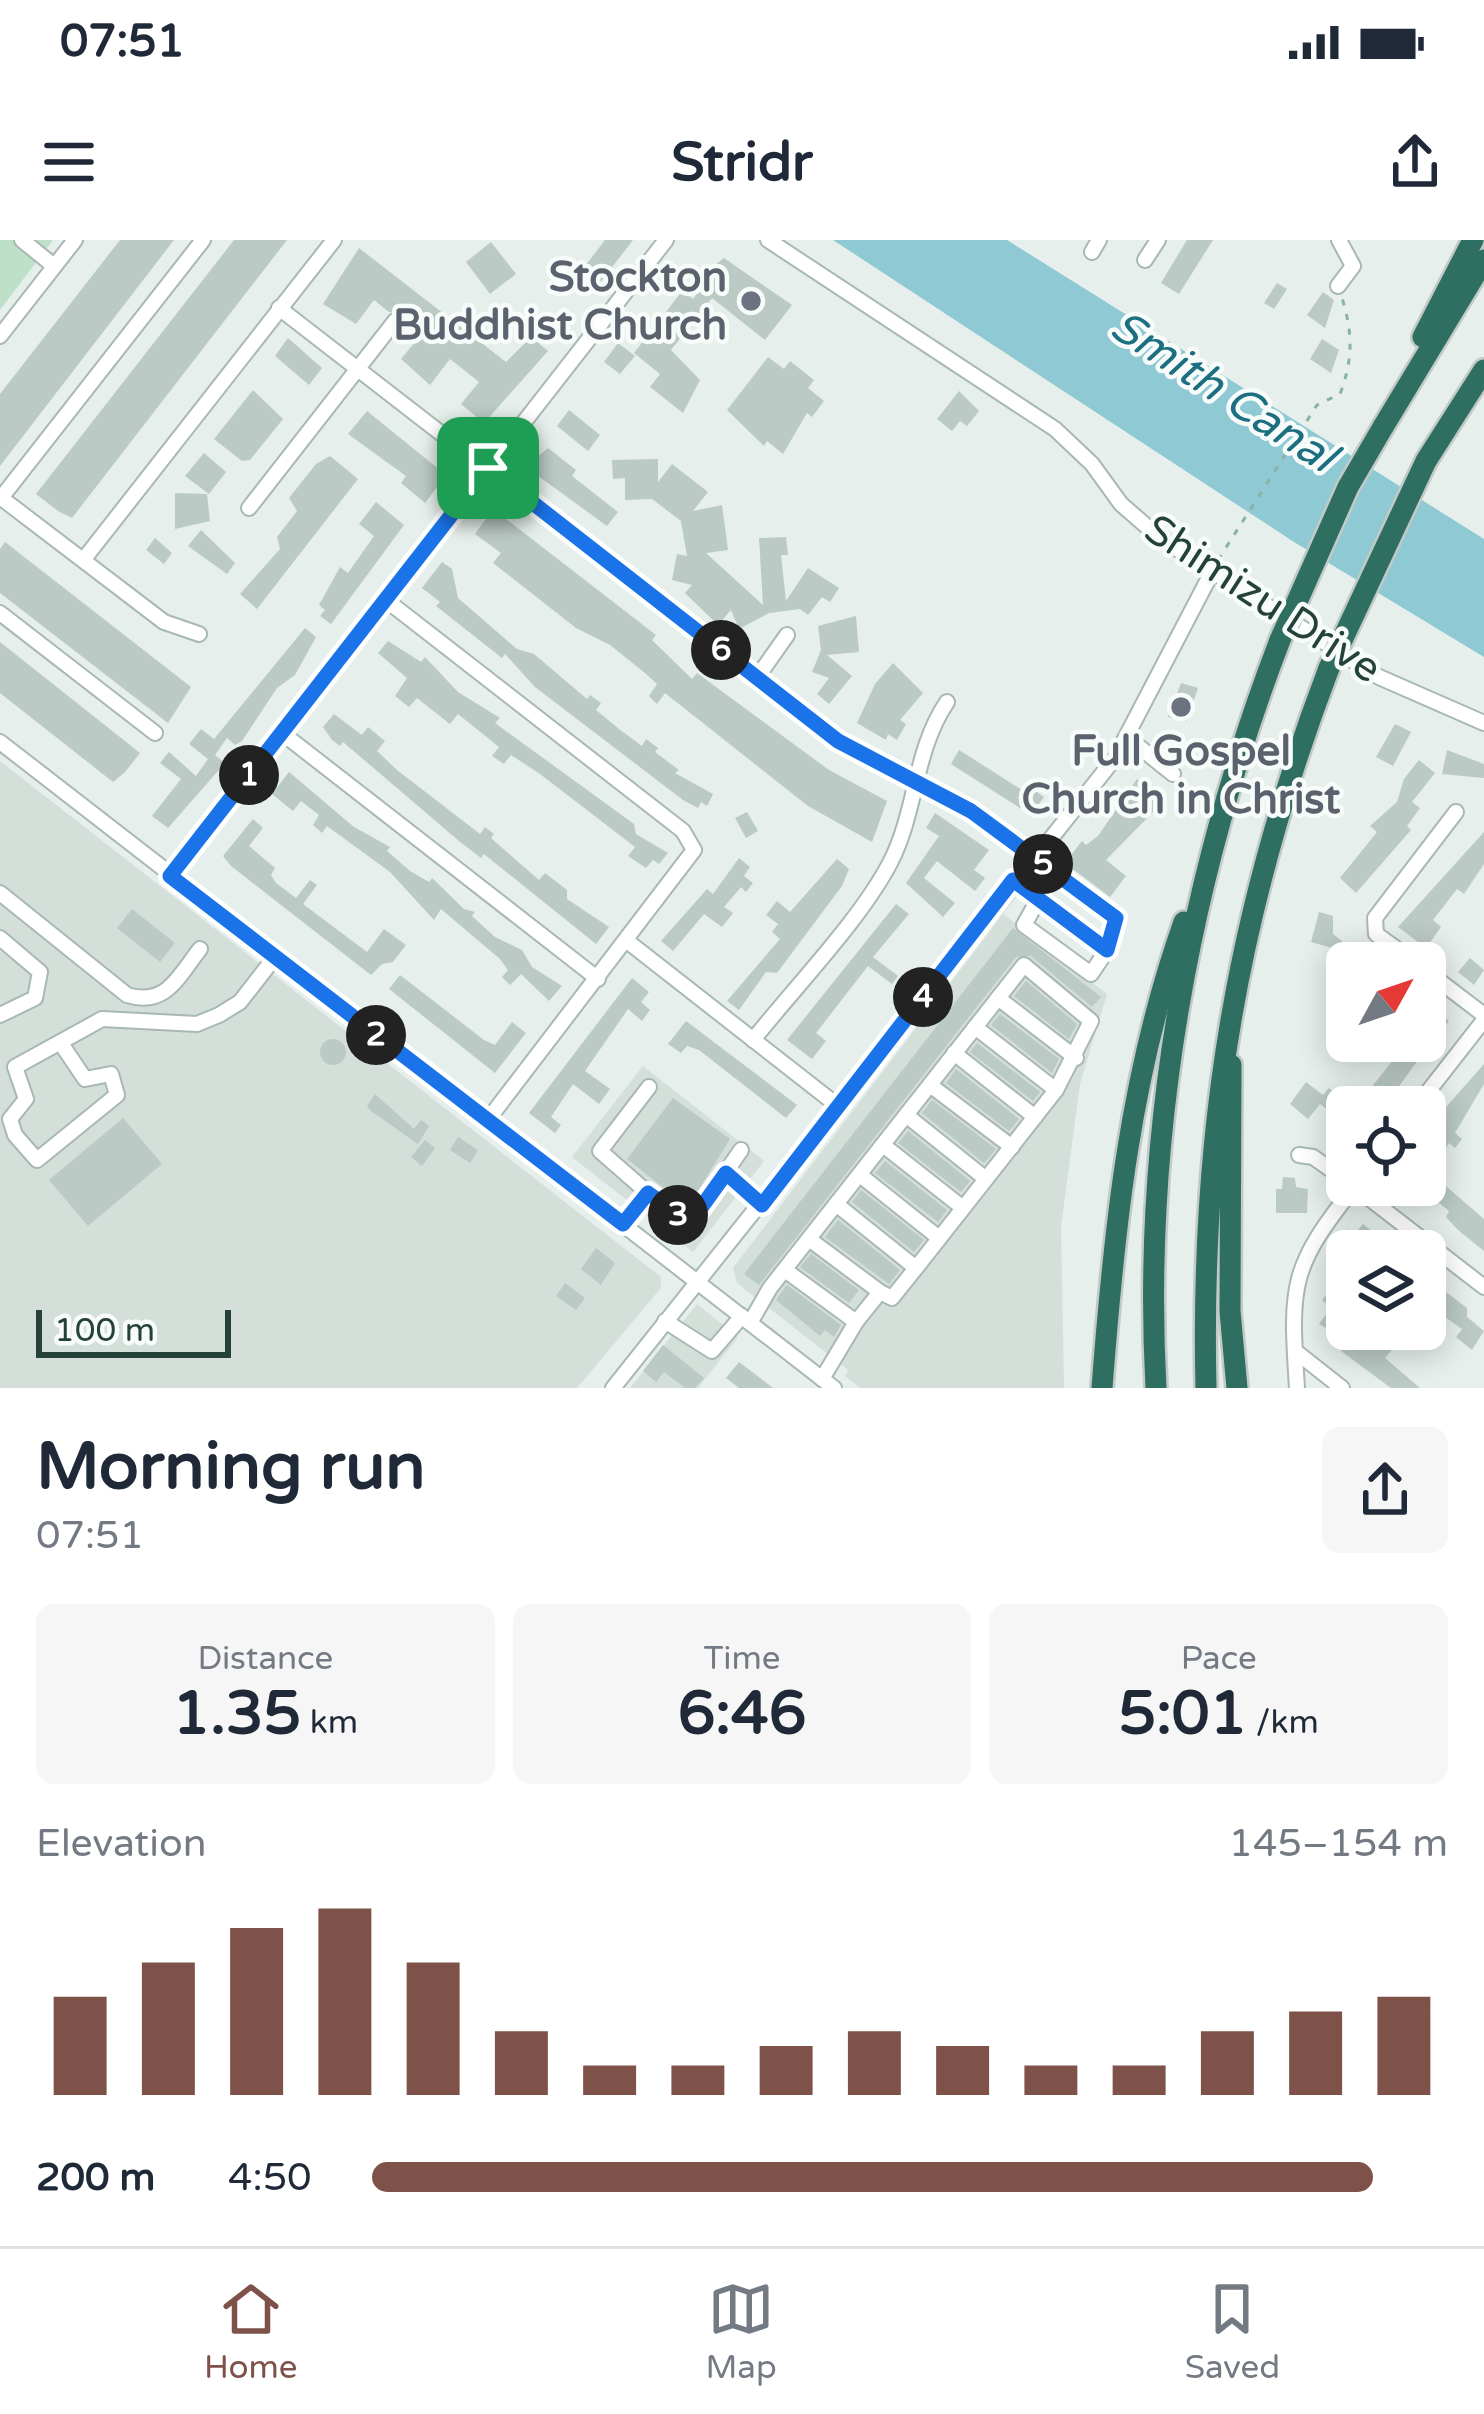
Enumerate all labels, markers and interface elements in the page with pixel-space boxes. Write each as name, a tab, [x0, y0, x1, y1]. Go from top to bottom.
text: 07:51	[60, 15, 185, 69]
icon: menu	[36, 129, 102, 195]
icon: share	[1382, 129, 1448, 195]
text: Stridr	[671, 130, 813, 195]
place label: Stockton Buddhist Church	[393, 252, 727, 351]
marker: Stockton Buddhist Church	[738, 288, 764, 314]
water label: Smith Canal	[1101, 299, 1349, 487]
pin	[437, 417, 539, 519]
icon: arrive	[455, 435, 521, 501]
street label: Shimizu Drive	[1135, 504, 1391, 694]
pin: 6	[691, 620, 751, 680]
text: 6	[711, 630, 731, 669]
marker: Full Gospel Church in Christ	[1168, 694, 1194, 720]
place label: Full Gospel Church in Christ	[1022, 726, 1340, 825]
pin: 1	[219, 745, 279, 805]
text: 1	[239, 755, 259, 794]
pin: 5	[1013, 834, 1073, 894]
text: 5	[1033, 844, 1053, 883]
north arrow	[1326, 942, 1446, 1062]
map controls	[1326, 942, 1446, 1350]
pin: 4	[893, 967, 953, 1027]
text: 4	[913, 977, 933, 1016]
pin: 2	[346, 1005, 406, 1065]
text: 2	[366, 1015, 386, 1054]
button: locate	[1326, 1086, 1446, 1206]
pin: 3	[648, 1185, 708, 1245]
text: 3	[668, 1195, 688, 1234]
button: layers	[1326, 1230, 1446, 1350]
scale bar	[36, 1304, 231, 1357]
text: 100 m	[54, 1311, 155, 1350]
text: Morning run	[36, 1427, 426, 1507]
button: share	[1322, 1427, 1448, 1553]
text: 07:51	[36, 1512, 144, 1559]
text: Distance	[197, 1639, 333, 1678]
text: Time	[704, 1639, 780, 1678]
text: Pace	[1181, 1639, 1257, 1678]
text: 1.35	[173, 1678, 301, 1750]
text: 6:46	[678, 1678, 806, 1750]
text: 5:01	[1119, 1678, 1247, 1750]
text: km	[301, 1703, 358, 1742]
text: /km	[1247, 1703, 1319, 1742]
text: Elevation	[36, 1820, 206, 1867]
text: 145–154 m	[1228, 1820, 1448, 1867]
text: 200 m	[36, 2154, 155, 2201]
text: 4:50	[228, 2154, 312, 2201]
tab: Home	[204, 2276, 297, 2387]
tab: Map	[705, 2276, 777, 2387]
tab: Saved	[1185, 2276, 1280, 2387]

